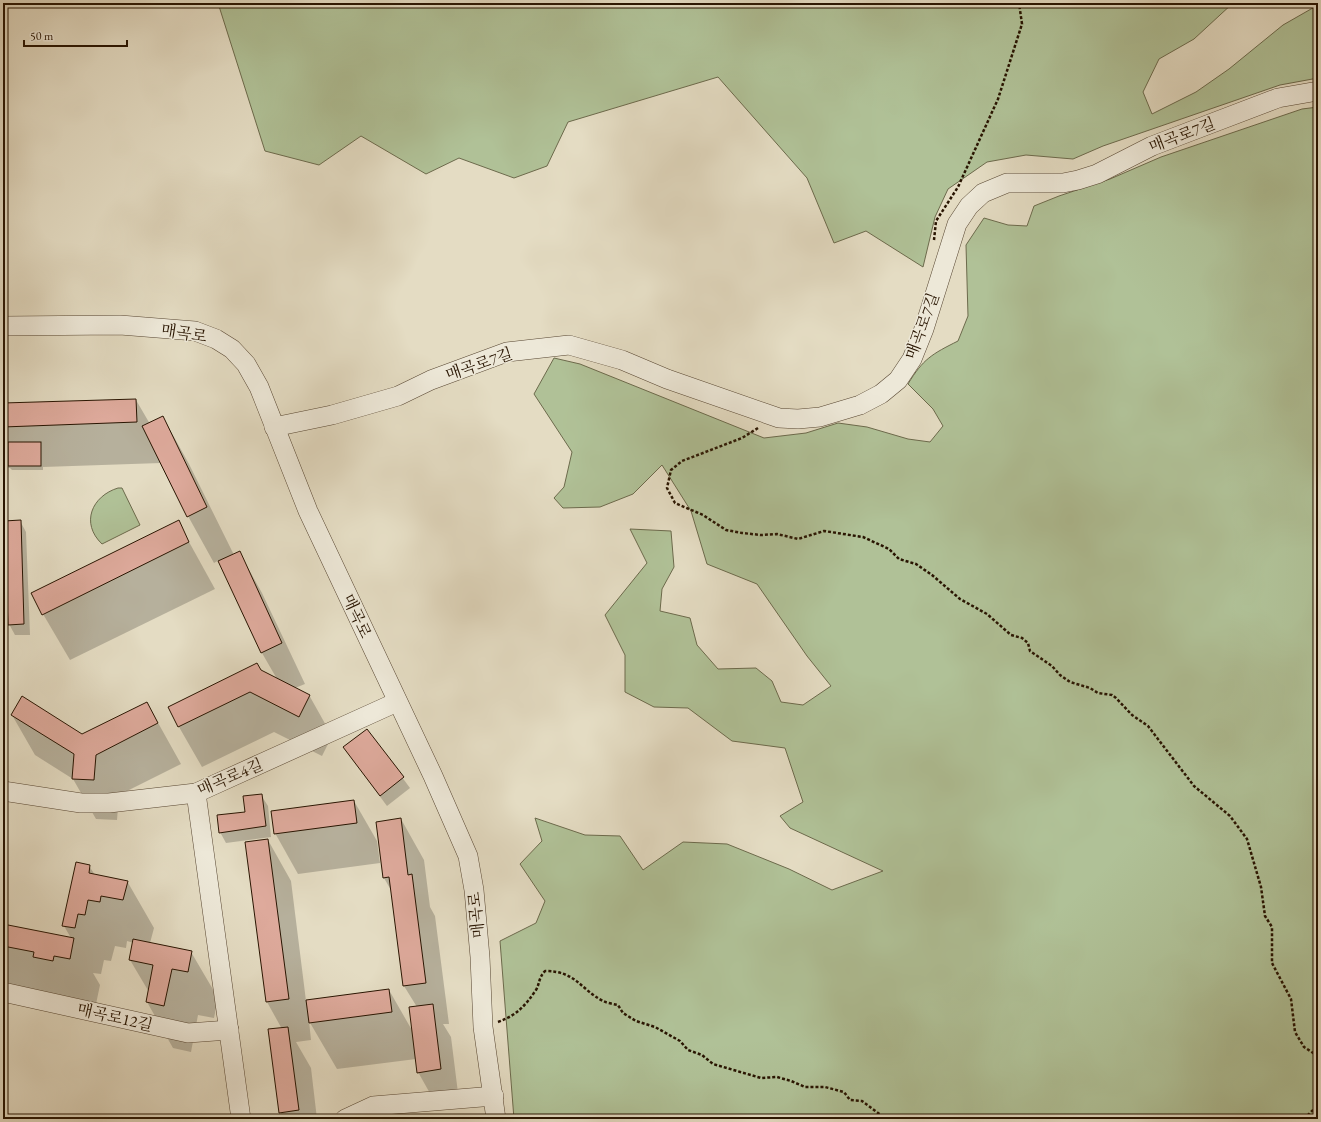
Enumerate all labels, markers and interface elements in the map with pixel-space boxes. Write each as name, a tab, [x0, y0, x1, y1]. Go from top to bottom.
scale bar	[24, 22, 127, 48]
text: 50 m	[30, 28, 54, 44]
street label: 매곡로7길	[1146, 113, 1218, 157]
street label: 매곡로7길	[900, 290, 944, 362]
street label: 매곡로	[159, 319, 209, 347]
street label: 매곡로7길	[443, 343, 515, 385]
street label: 매곡로	[338, 591, 377, 642]
street label: 매곡로4길	[194, 754, 266, 800]
street label: 매곡로	[463, 890, 489, 939]
street label: 매곡로12길	[75, 998, 155, 1036]

